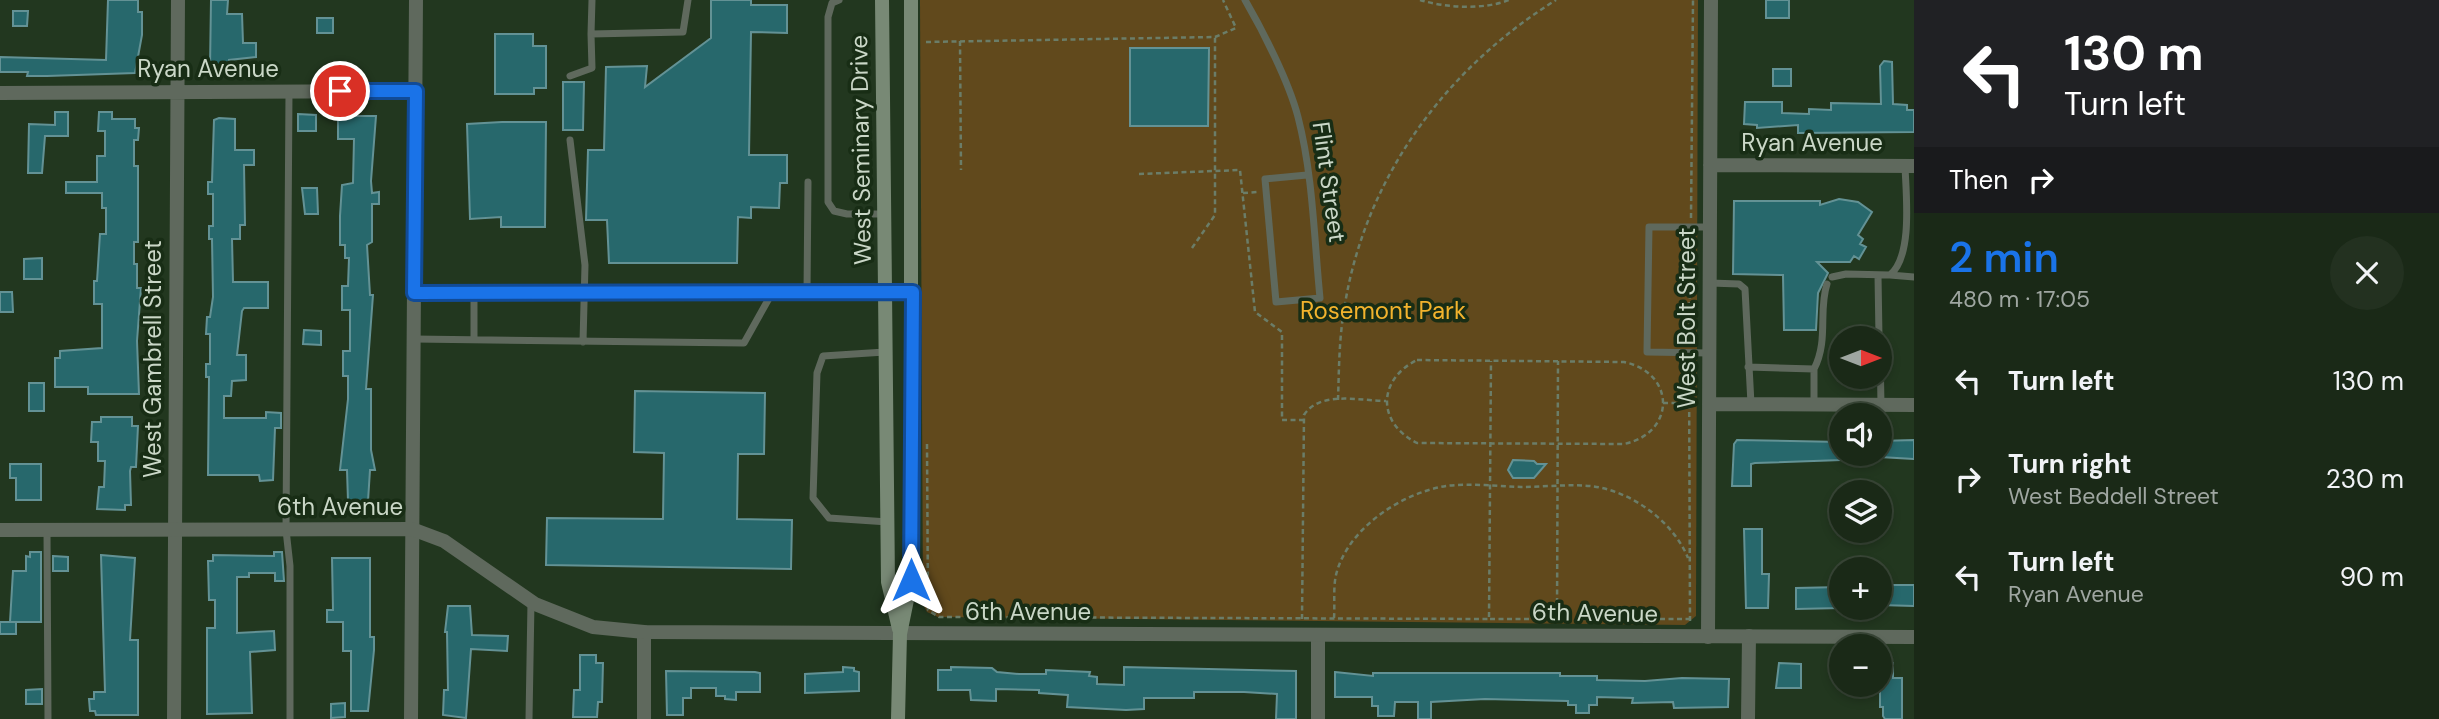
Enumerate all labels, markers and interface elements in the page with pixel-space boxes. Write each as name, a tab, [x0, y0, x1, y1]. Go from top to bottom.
text: 130 m	[2064, 21, 2204, 85]
icon: left	[1949, 28, 2040, 119]
street label: West Seminary Drive	[843, 35, 878, 265]
street label: Ryan Avenue	[137, 53, 279, 84]
pin	[310, 61, 370, 121]
icon: arrive	[321, 72, 359, 110]
text: Turn left	[2064, 83, 2186, 125]
street label: Flint Street	[1306, 120, 1353, 244]
street label: Ryan Avenue	[1741, 127, 1883, 158]
icon: right	[2022, 161, 2060, 199]
text: Then	[1949, 163, 2008, 197]
street label: West Bolt Street	[1671, 228, 1702, 408]
text: 2 min	[1949, 230, 2059, 285]
button: close	[2330, 236, 2404, 310]
street label: West Gambrell Street	[137, 240, 168, 478]
text: 480 m · 17:05	[1949, 284, 2090, 314]
park label: Rosemont Park	[1300, 295, 1466, 326]
north arrow	[1829, 326, 1892, 388]
map controls	[1829, 326, 1892, 697]
icon: left	[1949, 362, 1987, 400]
text: Turn left	[2008, 364, 2115, 398]
text: 130 m	[2333, 364, 2404, 398]
button: sound	[1829, 403, 1892, 466]
text: Turn right	[2008, 447, 2132, 481]
icon: right	[1949, 460, 1987, 498]
text: 230 m	[2326, 462, 2404, 496]
button: layers	[1829, 480, 1892, 543]
text: West Beddell Street	[2008, 481, 2219, 511]
street label: 6th Avenue	[277, 491, 403, 522]
position arrow	[874, 543, 948, 617]
text: Turn left	[2008, 545, 2115, 579]
button: +	[1829, 557, 1892, 620]
icon: left	[1949, 558, 1987, 596]
text: 90 m	[2340, 560, 2404, 594]
text: Ryan Avenue	[2008, 579, 2144, 609]
street label: 6th Avenue	[965, 596, 1091, 627]
street label: 6th Avenue	[1532, 596, 1658, 629]
button: −	[1829, 634, 1892, 697]

